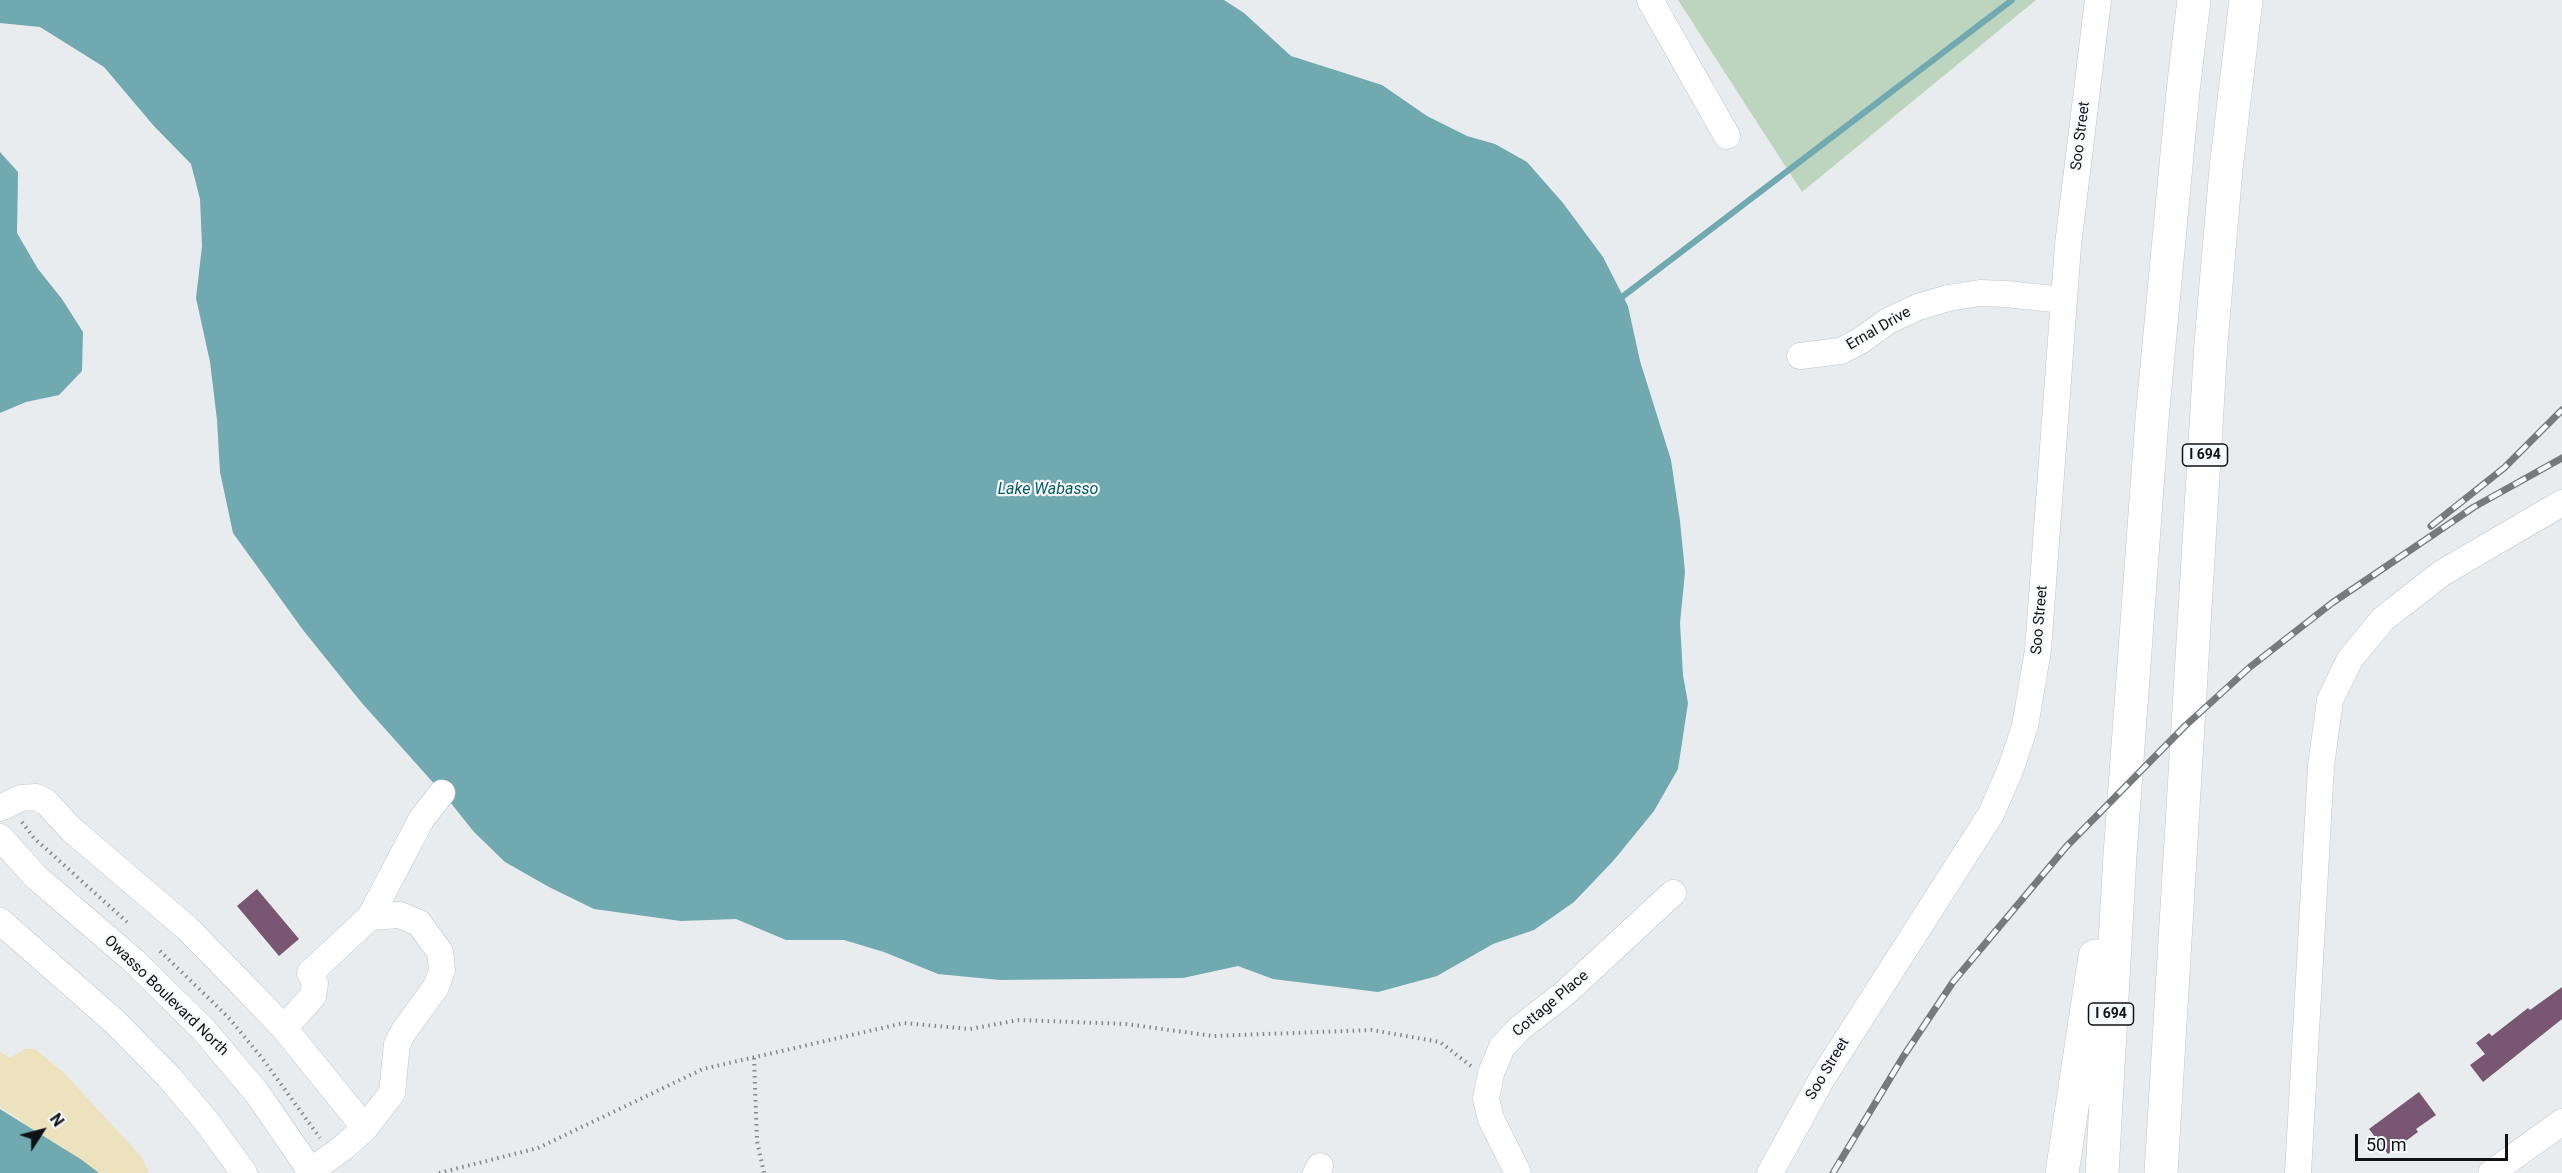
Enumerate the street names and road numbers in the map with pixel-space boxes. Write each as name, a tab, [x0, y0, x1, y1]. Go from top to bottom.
street label: Soo Street	[2068, 101, 2094, 171]
street label: Ernal Drive	[1844, 303, 1914, 355]
road number: I 694	[2182, 444, 2228, 466]
street label: Soo Street	[2028, 585, 2052, 655]
street label: Owasso Boulevard North	[100, 932, 232, 1060]
street label: Cottage Place	[1509, 967, 1593, 1041]
road number: I 694	[2088, 1003, 2134, 1025]
street label: Soo Street	[1802, 1035, 1854, 1103]

